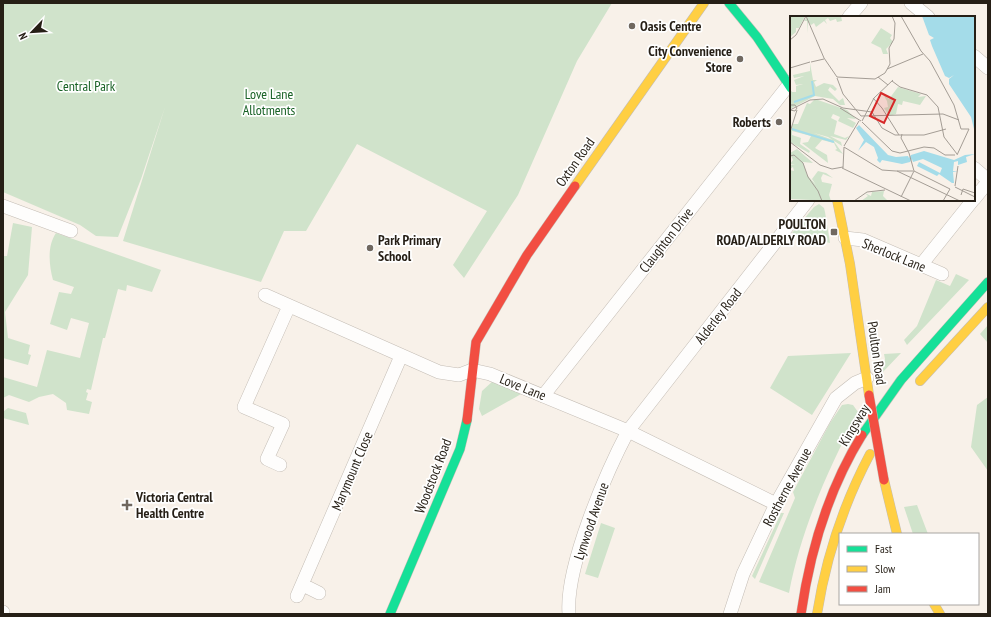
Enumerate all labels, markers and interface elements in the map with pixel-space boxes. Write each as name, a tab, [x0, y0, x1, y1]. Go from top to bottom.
north arrow	[12, 12, 52, 52]
inset map	[790, 16, 975, 201]
place label: Oasis Centre	[640, 17, 702, 35]
marker: Oasis Centre	[627, 21, 637, 31]
text: N	[15, 31, 31, 42]
place label: City Convenience Store	[648, 42, 732, 76]
marker: City Convenience Store	[735, 54, 745, 64]
park label: Central Park	[57, 77, 116, 95]
park label: Love Lane Allotments	[243, 85, 296, 119]
place label: Roberts	[733, 113, 771, 131]
marker: Roberts	[774, 117, 784, 127]
street label: Oxton Road	[552, 134, 598, 190]
street label: Claughton Drive	[635, 204, 697, 276]
place label: POULTON ROAD/ALDERLY ROAD	[717, 215, 826, 249]
marker: POULTON ROAD/ALDERLY ROAD	[829, 227, 839, 237]
place label: Park Primary School	[378, 231, 441, 265]
street label: Sherlock Lane	[859, 234, 929, 276]
marker: Park Primary School	[365, 243, 375, 253]
street label: Alderley Road	[691, 284, 745, 348]
street label: Poulton Road	[864, 320, 890, 386]
street label: Love Lane	[497, 370, 549, 404]
street label: Kingsway	[834, 400, 874, 449]
street label: Marymount Close	[327, 429, 377, 513]
street label: Woodstock Road	[411, 436, 455, 516]
street label: Rostherne Avenue	[759, 444, 815, 529]
street label: Lynwood Avenue	[569, 480, 613, 562]
place label: Victoria Central Health Centre	[135, 488, 213, 522]
marker: Victoria Central Health Centre	[121, 499, 133, 511]
legend	[839, 533, 979, 605]
text: Fast	[875, 541, 893, 556]
text: Slow	[875, 561, 896, 576]
text: Jam	[874, 581, 891, 596]

